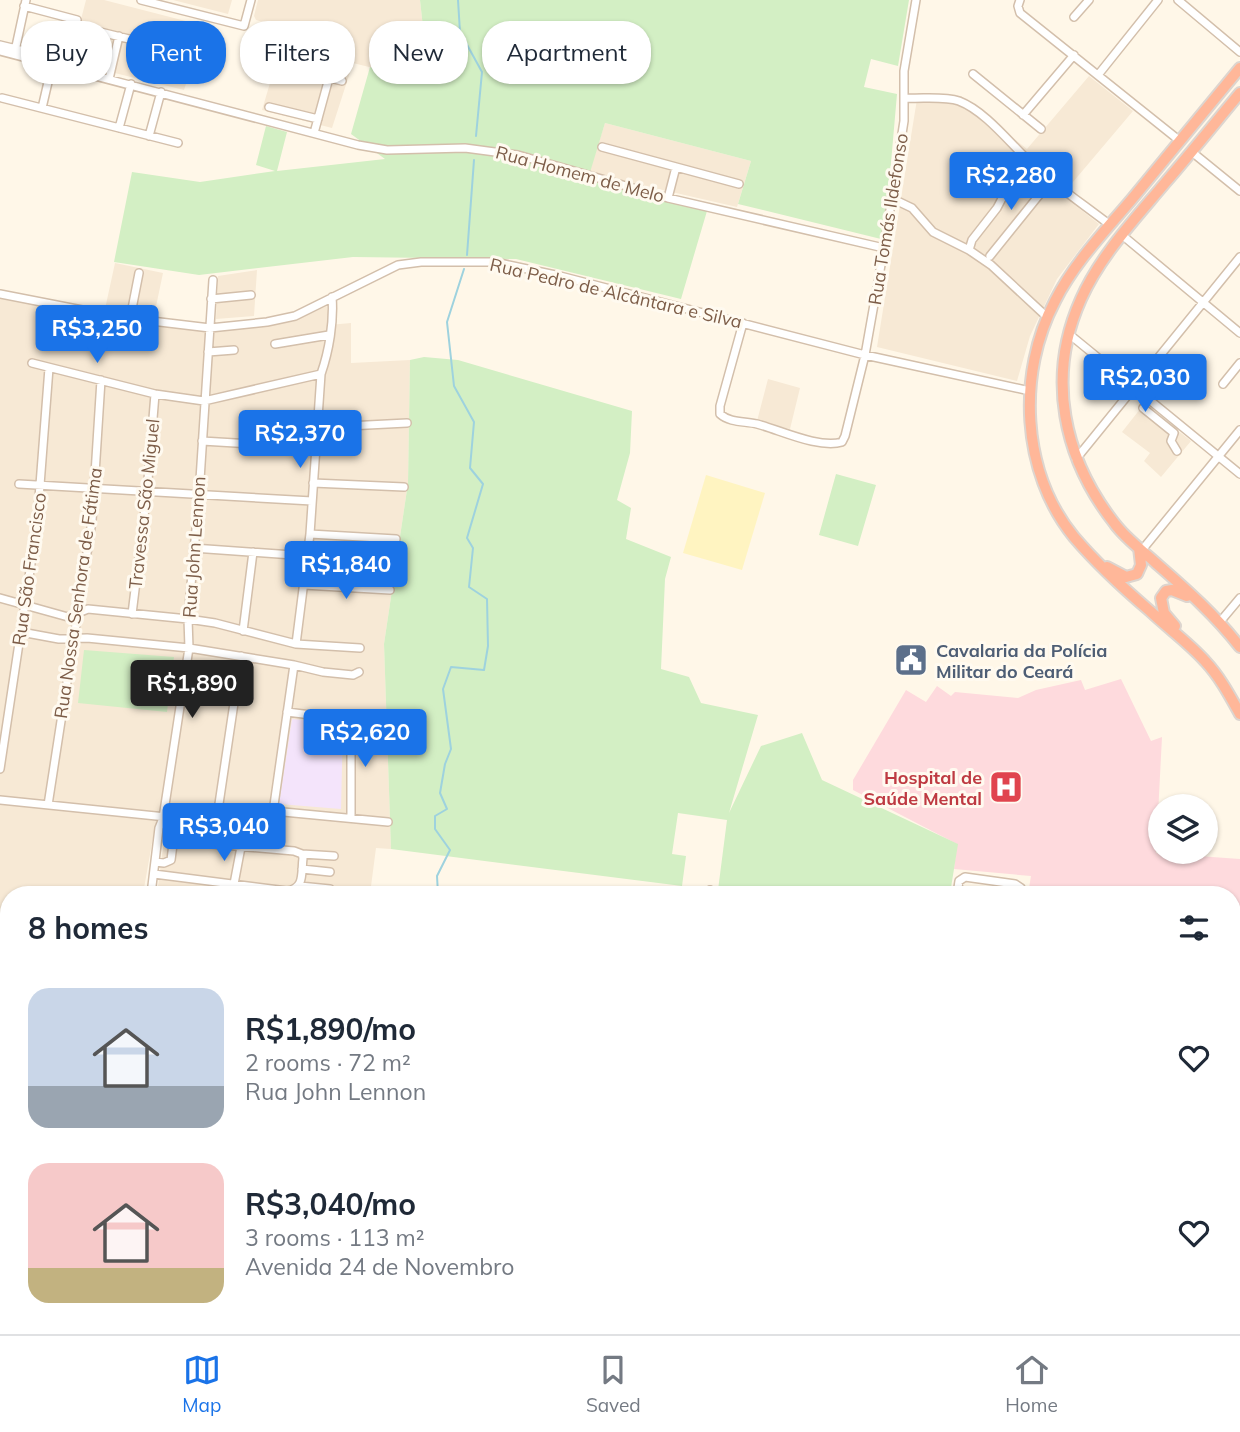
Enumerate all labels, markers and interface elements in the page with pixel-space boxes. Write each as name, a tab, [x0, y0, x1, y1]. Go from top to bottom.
chip: Buy	[21, 21, 112, 84]
chip: Rent	[126, 21, 226, 84]
chip: Filters	[240, 21, 355, 84]
chip: New	[369, 21, 468, 84]
chip: Apartment	[482, 21, 651, 84]
street label: Rua Tomás Ildefonso	[863, 131, 913, 307]
street label: Rua Homem de Melo	[493, 140, 667, 208]
pin: R$2,280	[946, 152, 1076, 212]
text: R$2,280	[966, 160, 1056, 189]
street label: Rua Pedro de Alcântara e Silva	[488, 253, 744, 333]
pin: R$3,250	[32, 306, 162, 365]
text: R$3,250	[52, 313, 142, 342]
pin: R$2,030	[1080, 354, 1210, 414]
text: R$2,030	[1100, 362, 1190, 391]
pin: R$2,370	[235, 410, 365, 470]
street label: Travessa São Miguel	[124, 418, 164, 590]
text: R$2,370	[255, 418, 345, 447]
street label: Rua Nossa Senhora de Fátima	[49, 466, 107, 720]
street label: Rua John Lennon	[178, 475, 210, 619]
street label: Rua São Francisco	[7, 491, 51, 647]
pin: R$1,840	[281, 542, 411, 601]
text: R$1,840	[301, 549, 391, 578]
place label: Cavalaria da Polícia Militar do Ceará	[936, 639, 1107, 683]
public building icon: Cavalaria da Polícia Militar do Ceará	[892, 641, 930, 679]
pin: R$1,890	[127, 660, 257, 720]
text: R$1,890	[147, 668, 237, 697]
pin: R$2,620	[300, 710, 430, 769]
text: R$2,620	[320, 717, 410, 746]
place label: Hospital de Saúde Mental	[863, 766, 982, 810]
hospital icon: Hospital de Saúde Mental	[987, 768, 1025, 806]
map controls	[1148, 794, 1218, 864]
button: layers	[1148, 794, 1218, 864]
pin: R$3,040	[159, 804, 289, 863]
text: R$3,040	[179, 811, 269, 840]
text: 8 homes	[28, 909, 149, 947]
icon: filters	[1175, 909, 1213, 947]
text: R$1,890/mo	[245, 1010, 416, 1048]
icon: home	[84, 1016, 168, 1100]
icon: heart	[1175, 1039, 1213, 1077]
text: 2 rooms · 72 m²	[245, 1048, 411, 1077]
text: Rua John Lennon	[245, 1077, 426, 1106]
text: R$3,040/mo	[245, 1185, 416, 1223]
icon: home	[84, 1191, 168, 1275]
icon: heart	[1175, 1214, 1213, 1252]
text: 3 rooms · 113 m²	[245, 1223, 425, 1252]
text: Avenida 24 de Novembro	[245, 1252, 514, 1281]
tab: Map	[182, 1351, 221, 1417]
tab: Saved	[586, 1351, 641, 1417]
tab: Home	[1005, 1351, 1058, 1417]

